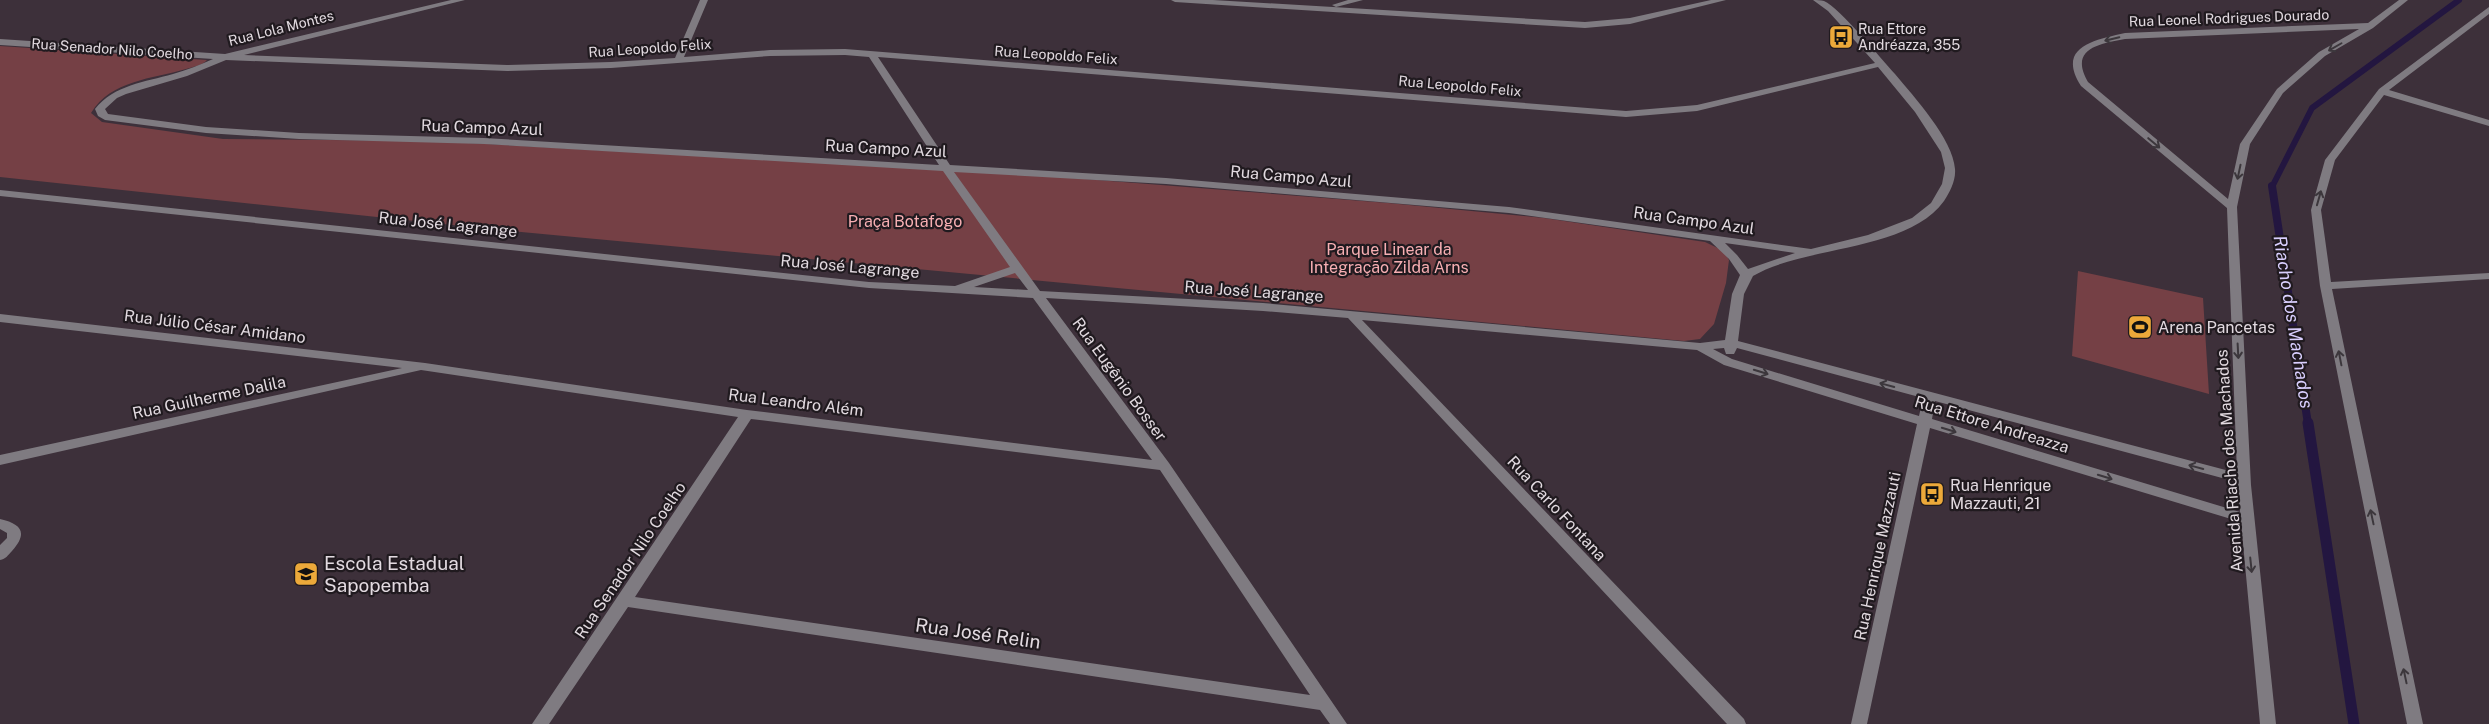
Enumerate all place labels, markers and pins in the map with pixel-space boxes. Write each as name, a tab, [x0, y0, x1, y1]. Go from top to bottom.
place label: Rua Ettore Andréazza, 355	[1858, 21, 1960, 53]
bus stop icon: Rua Ettore Andréazza, 355	[1828, 24, 1854, 50]
sports icon: Arena Pancetas	[2127, 314, 2153, 340]
place label: Arena Pancetas	[2158, 318, 2275, 337]
place label: Rua Henrique Mazzauti, 21	[1950, 476, 2051, 513]
bus stop icon: Rua Henrique Mazzauti, 21	[1919, 481, 1945, 507]
place label: Escola Estadual Sapopemba	[324, 552, 464, 596]
school or university icon: Escola Estadual Sapopemba	[293, 561, 319, 587]

